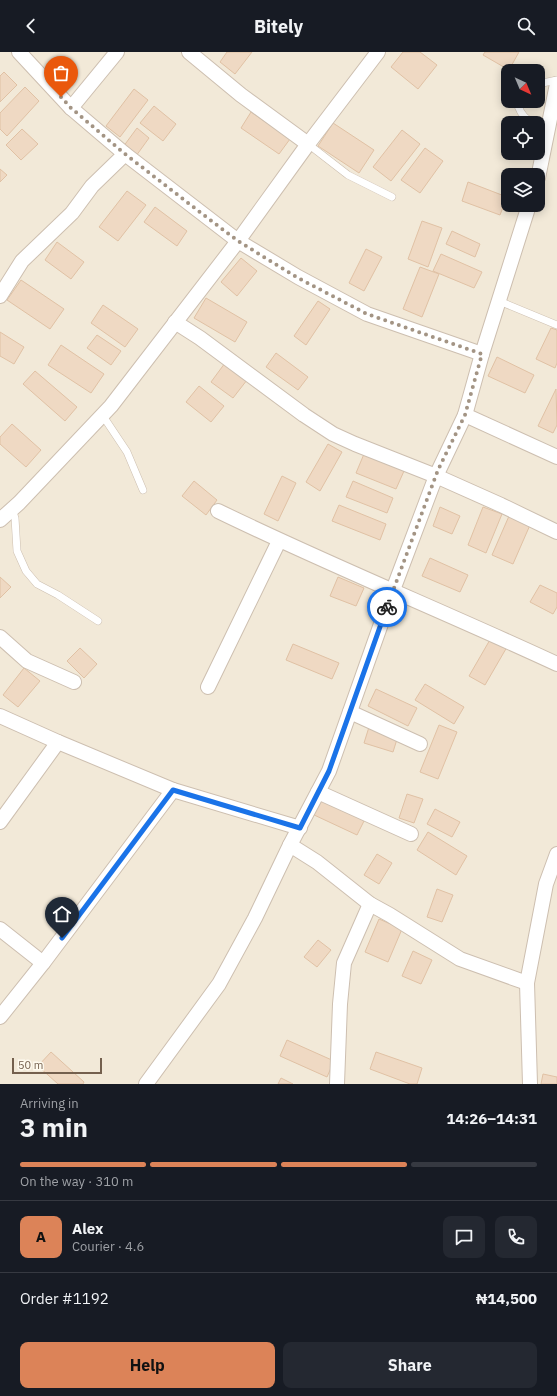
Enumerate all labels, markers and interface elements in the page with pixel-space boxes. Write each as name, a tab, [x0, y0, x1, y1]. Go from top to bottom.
icon: back	[20, 15, 42, 37]
text: Bitely	[254, 15, 303, 38]
icon: search	[515, 15, 537, 37]
pin	[44, 56, 78, 97]
icon: bag	[50, 62, 72, 84]
north arrow	[501, 64, 545, 108]
map controls	[501, 64, 545, 212]
button: locate	[501, 116, 545, 160]
button: layers	[501, 168, 545, 212]
courier	[367, 587, 407, 627]
icon: bike	[376, 596, 398, 618]
pin	[45, 897, 79, 938]
icon: home	[51, 903, 73, 925]
scale bar	[12, 1056, 102, 1075]
text: 50 m	[18, 1058, 43, 1072]
text: Arriving in	[20, 1095, 79, 1112]
text: 14:26–14:31	[446, 1109, 537, 1128]
text: 3 min	[20, 1110, 88, 1144]
text: On the way · 310 m	[20, 1173, 133, 1190]
button: chat	[443, 1216, 485, 1258]
button: phone	[495, 1216, 537, 1258]
text: Alex	[72, 1219, 103, 1238]
text: A	[36, 1227, 46, 1246]
text: Courier · 4.6	[72, 1238, 144, 1255]
text: Order #1192	[20, 1289, 109, 1308]
text: ₦14,500	[476, 1289, 537, 1308]
button: Help	[20, 1342, 275, 1388]
button: Share	[283, 1342, 537, 1388]

